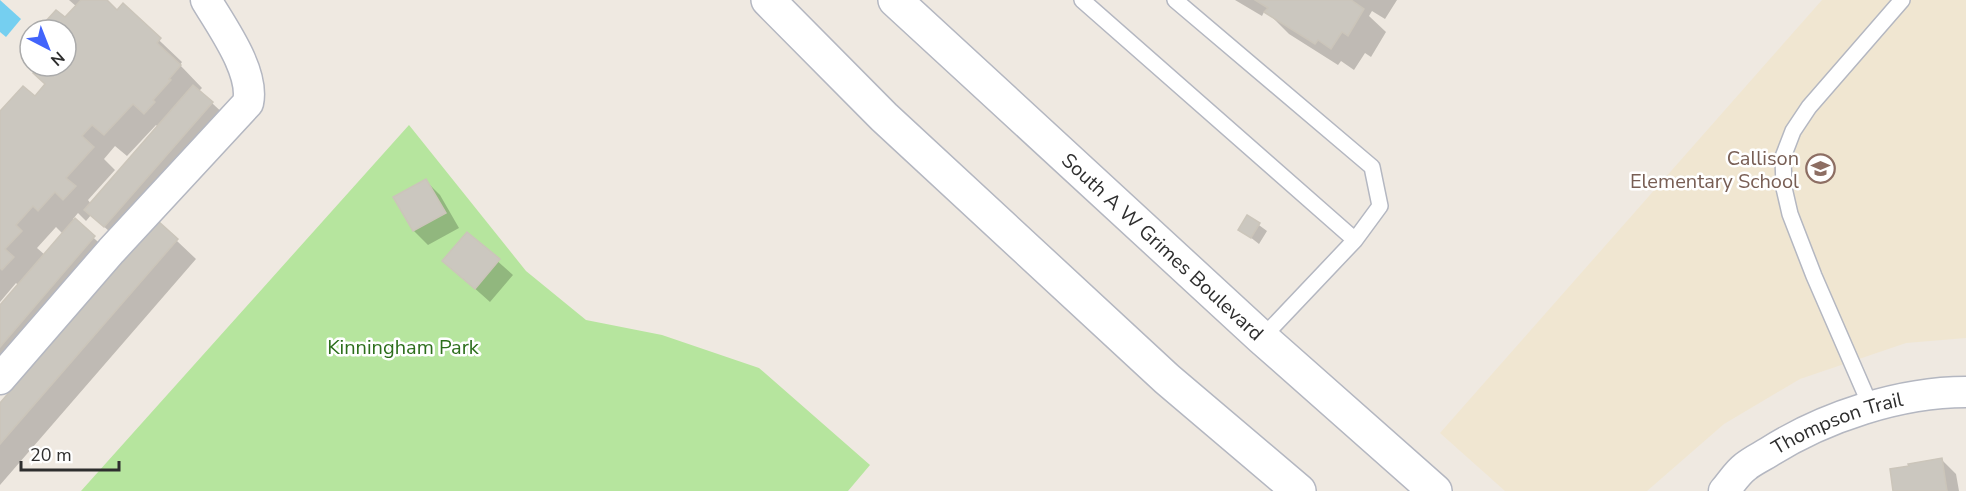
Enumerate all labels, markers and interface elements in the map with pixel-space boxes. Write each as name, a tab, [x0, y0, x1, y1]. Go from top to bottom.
north arrow	[18, 18, 78, 78]
text: N	[46, 46, 69, 71]
place label: Callison Elementary School	[1630, 145, 1799, 195]
street label: South A W Grimes Boulevard	[1056, 147, 1269, 347]
school or university icon: Callison Elementary School	[1804, 153, 1836, 185]
park label: Kinningham Park	[327, 334, 480, 361]
street label: Thompson Trail	[1767, 386, 1905, 461]
scale bar	[21, 434, 118, 472]
text: 20 m	[30, 443, 72, 467]

